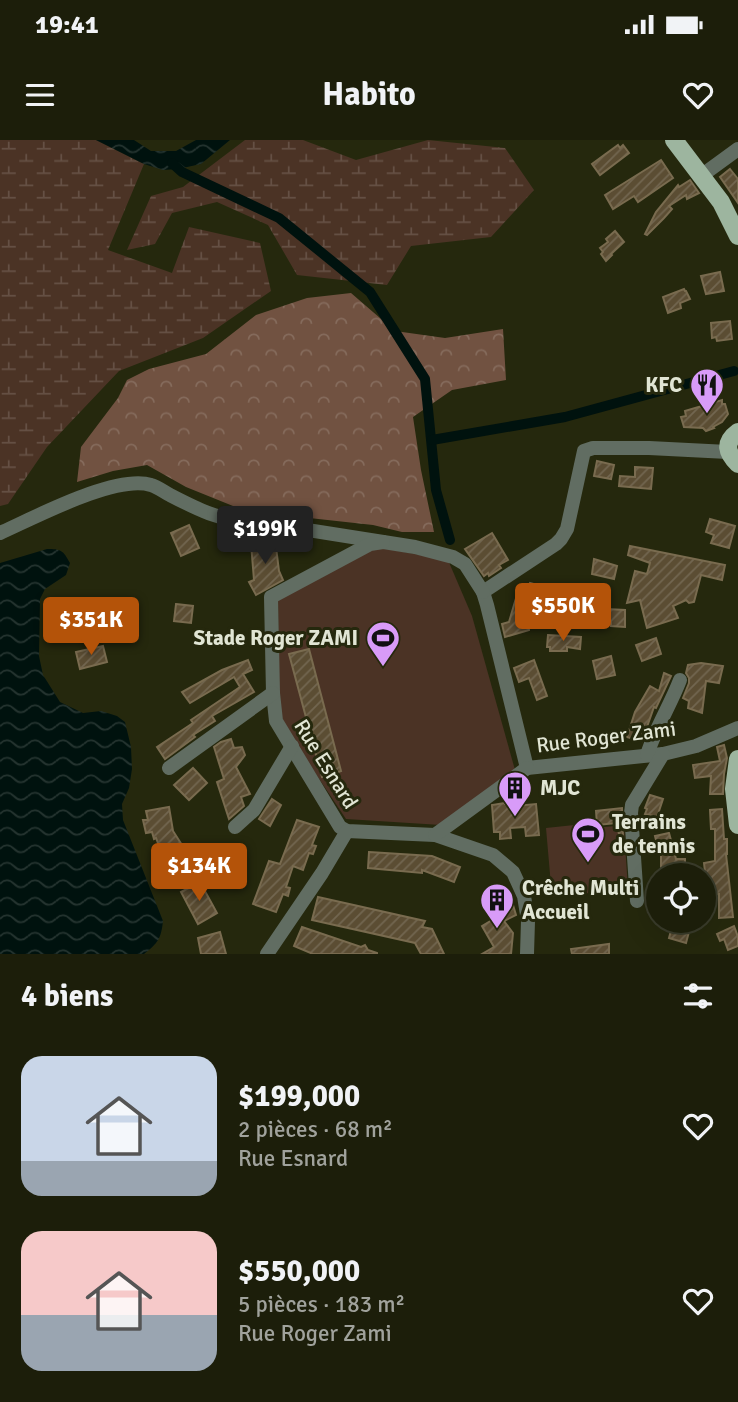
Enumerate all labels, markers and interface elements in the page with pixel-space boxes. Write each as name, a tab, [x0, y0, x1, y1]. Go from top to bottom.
text: 19:41	[35, 9, 99, 41]
text: Habito	[322, 75, 416, 114]
icon: menu	[21, 76, 59, 114]
icon: heart	[679, 76, 717, 114]
restaurant icon: KFC	[688, 366, 726, 415]
place label: KFC	[645, 372, 682, 398]
pin: $199K	[216, 506, 314, 566]
text: $199K	[233, 514, 297, 543]
pin: $550K	[514, 584, 612, 643]
text: $550K	[531, 591, 595, 620]
pin: $351K	[42, 598, 140, 657]
text: $351K	[59, 605, 123, 634]
sports icon: Stade Roger ZAMI	[364, 619, 402, 668]
place label: Stade Roger ZAMI	[194, 625, 358, 651]
street label: Rue Esnard	[288, 714, 364, 814]
street label: Rue Roger Zami	[535, 716, 677, 758]
building icon: MJC	[496, 769, 534, 818]
place label: MJC	[540, 775, 580, 801]
place label: Terrains de tennis	[612, 809, 695, 859]
sports icon: Terrains de tennis	[569, 815, 607, 864]
pin: $134K	[150, 844, 248, 903]
text: $134K	[167, 851, 231, 880]
map controls	[646, 863, 716, 933]
button: locate	[646, 863, 716, 933]
place label: Crêche Multi Accueil	[522, 875, 639, 925]
building icon: Crêche Multi Accueil	[478, 881, 516, 930]
icon: filters	[679, 977, 717, 1015]
text: 4 biens	[21, 978, 113, 1015]
text: $199,000	[238, 1078, 360, 1115]
icon: home	[77, 1084, 161, 1168]
icon: heart	[679, 1107, 717, 1145]
text: 2 pièces · 68 m²	[238, 1115, 393, 1144]
text: Rue Esnard	[238, 1144, 348, 1173]
text: $550,000	[238, 1253, 360, 1290]
icon: home	[77, 1259, 161, 1343]
icon: heart	[679, 1282, 717, 1320]
text: 5 pièces · 183 m²	[238, 1290, 405, 1319]
text: Rue Roger Zami	[238, 1319, 392, 1348]

